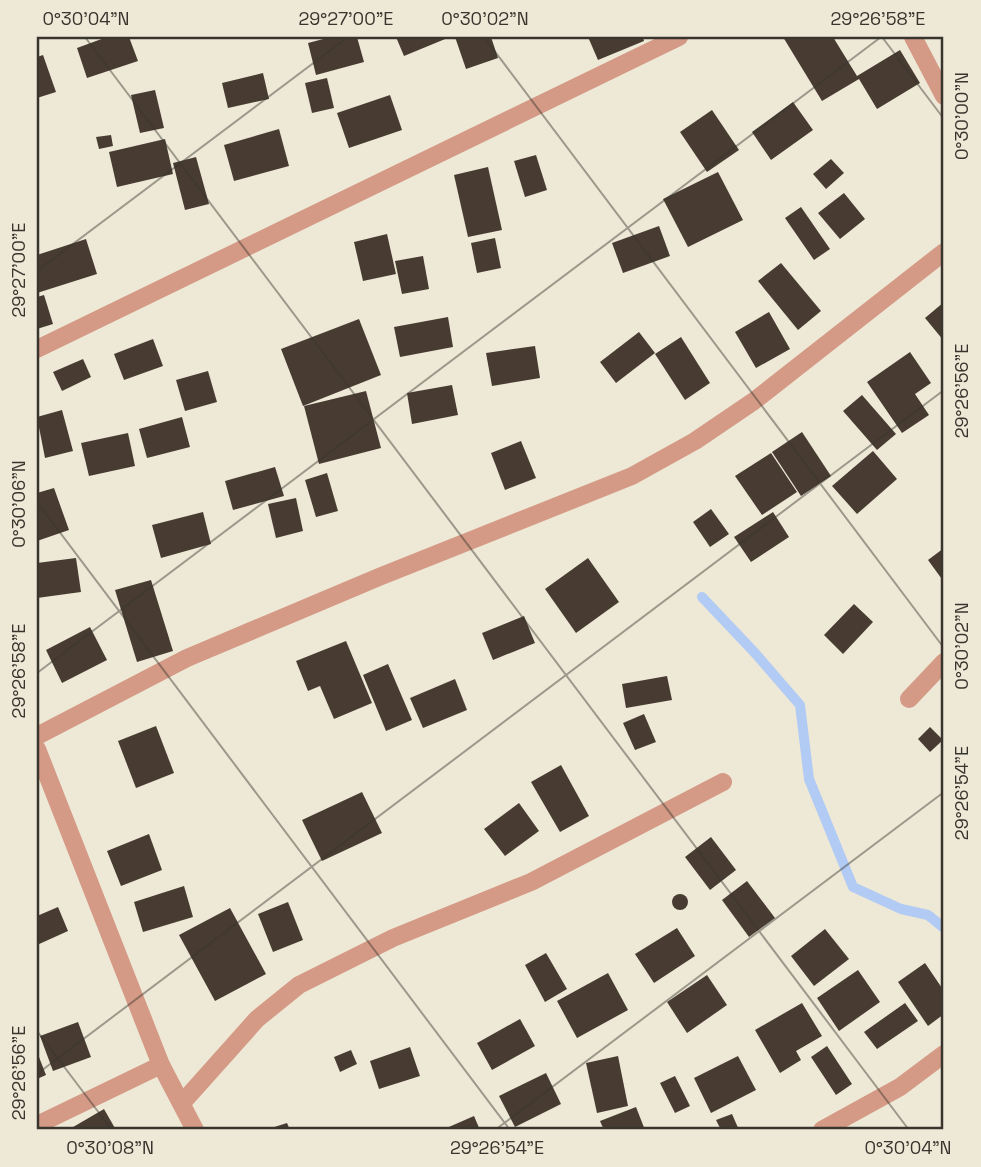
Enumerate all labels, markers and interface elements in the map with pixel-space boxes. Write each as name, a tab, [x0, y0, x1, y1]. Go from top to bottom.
text: 0°30'04"N	[42, 7, 130, 30]
text: 29°27'00"E	[299, 7, 393, 30]
text: 0°30'02"N	[441, 7, 529, 30]
text: 29°26'58"E	[831, 7, 925, 30]
text: 0°30'00"N	[950, 72, 973, 160]
text: 29°27'00"E	[7, 223, 30, 317]
text: 29°26'56"E	[950, 344, 973, 438]
text: 0°30'06"N	[7, 460, 30, 548]
text: 0°30'02"N	[950, 602, 973, 690]
text: 29°26'58"E	[7, 624, 30, 718]
text: 29°26'54"E	[950, 746, 973, 840]
text: 29°26'56"E	[7, 1026, 30, 1120]
text: 0°30'08"N	[66, 1136, 154, 1159]
text: 29°26'54"E	[450, 1136, 544, 1159]
text: 0°30'04"N	[864, 1136, 952, 1159]

